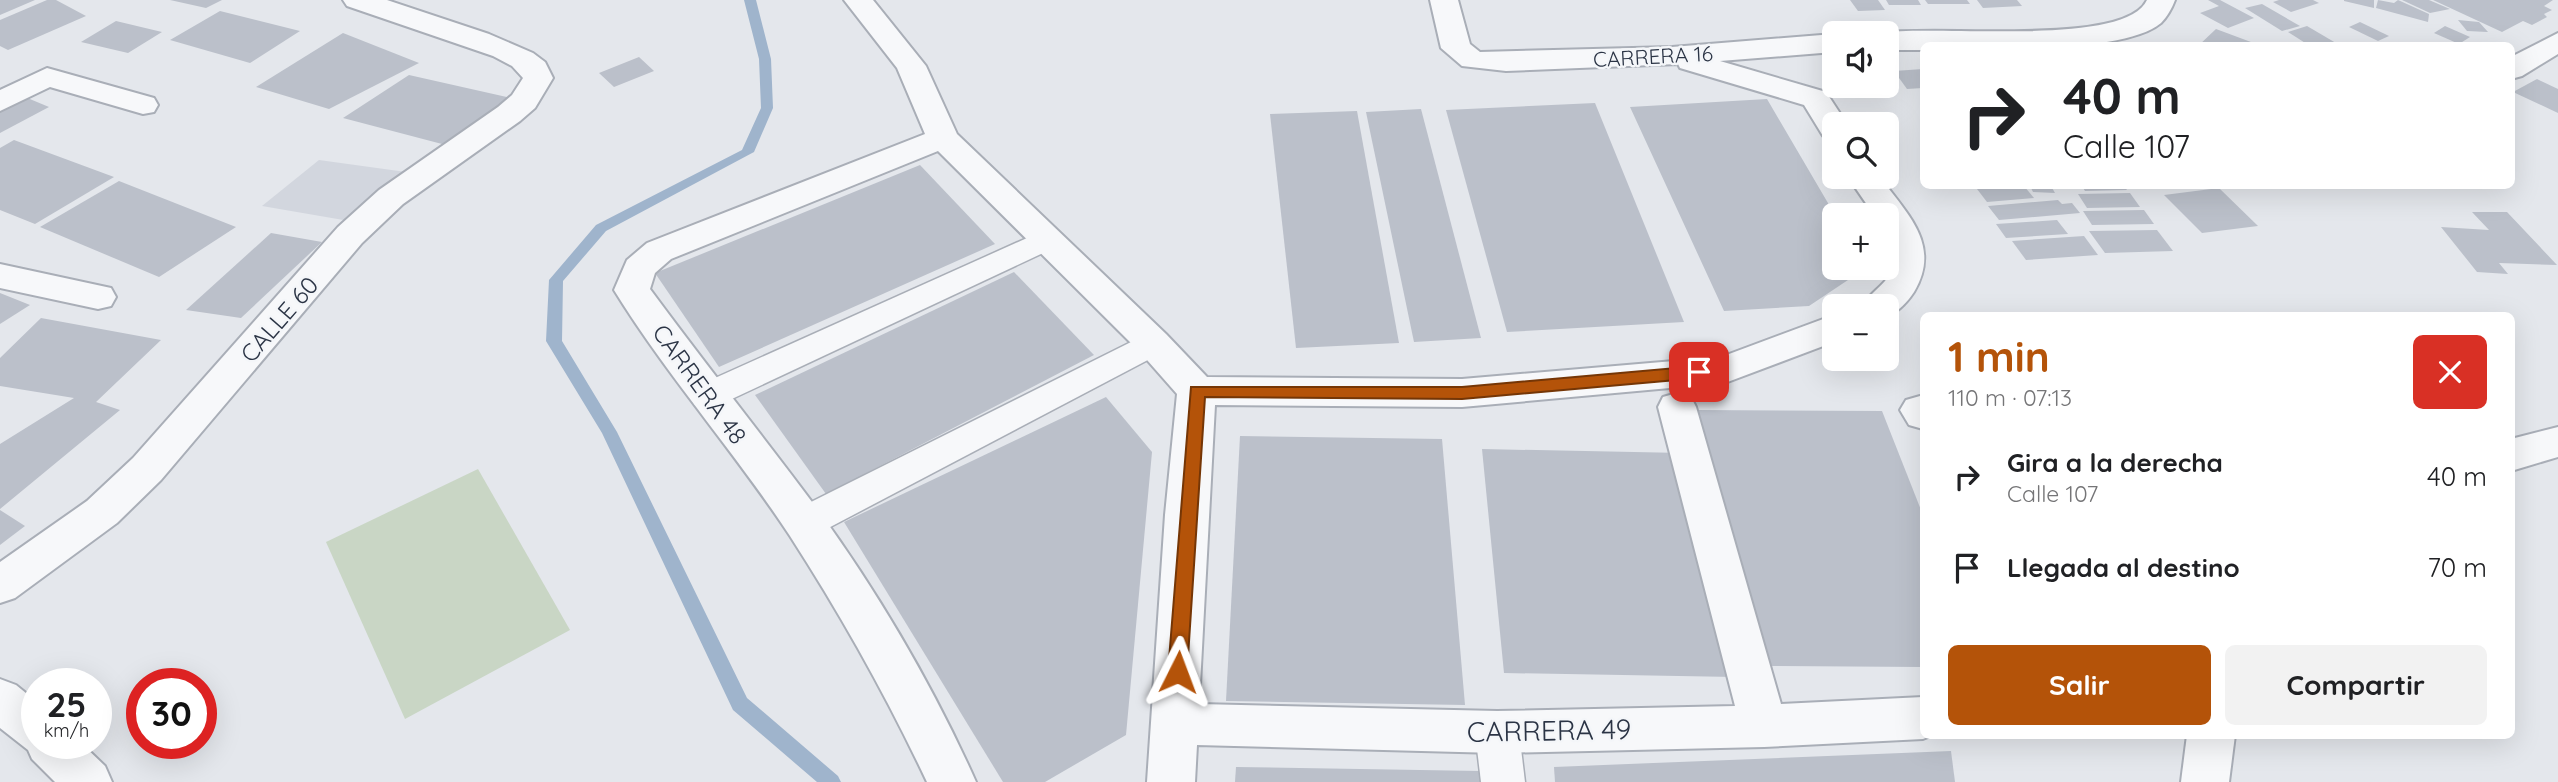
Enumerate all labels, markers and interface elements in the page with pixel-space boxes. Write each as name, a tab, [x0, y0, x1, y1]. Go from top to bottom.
map controls	[1822, 21, 1899, 371]
button: sound	[1822, 21, 1899, 98]
street label: CARRERA 16	[1592, 40, 1714, 72]
text: 40 m	[2063, 65, 2181, 126]
icon: right	[1948, 70, 2039, 161]
button: search	[1822, 112, 1899, 189]
text: Calle 107	[2063, 126, 2190, 166]
button: +	[1822, 203, 1899, 280]
street label: CALLE 60	[234, 270, 324, 368]
button: −	[1822, 294, 1899, 371]
street label: CARRERA 48	[646, 318, 754, 450]
text: 1 min	[1948, 330, 2050, 383]
button: close	[2413, 335, 2487, 409]
pin	[1669, 342, 1729, 402]
icon: arrive	[1680, 353, 1718, 391]
text: 110 m · 07:13	[1948, 383, 2072, 412]
text: Gira a la derecha	[2007, 446, 2223, 479]
icon: right	[1948, 458, 1986, 496]
text: 40 m	[2427, 460, 2487, 493]
text: Calle 107	[2007, 479, 2098, 508]
icon: arrive	[1948, 549, 1986, 587]
text: Llegada al destino	[2007, 551, 2240, 584]
text: 70 m	[2427, 551, 2487, 584]
position arrow	[1141, 635, 1215, 709]
button: Salir	[1948, 645, 2211, 725]
button: Compartir	[2225, 645, 2487, 725]
speed limit sign: 30	[126, 668, 217, 759]
text: 25	[46, 682, 87, 726]
street label: CARRERA 49	[1467, 711, 1631, 749]
text: km/h	[44, 719, 89, 742]

